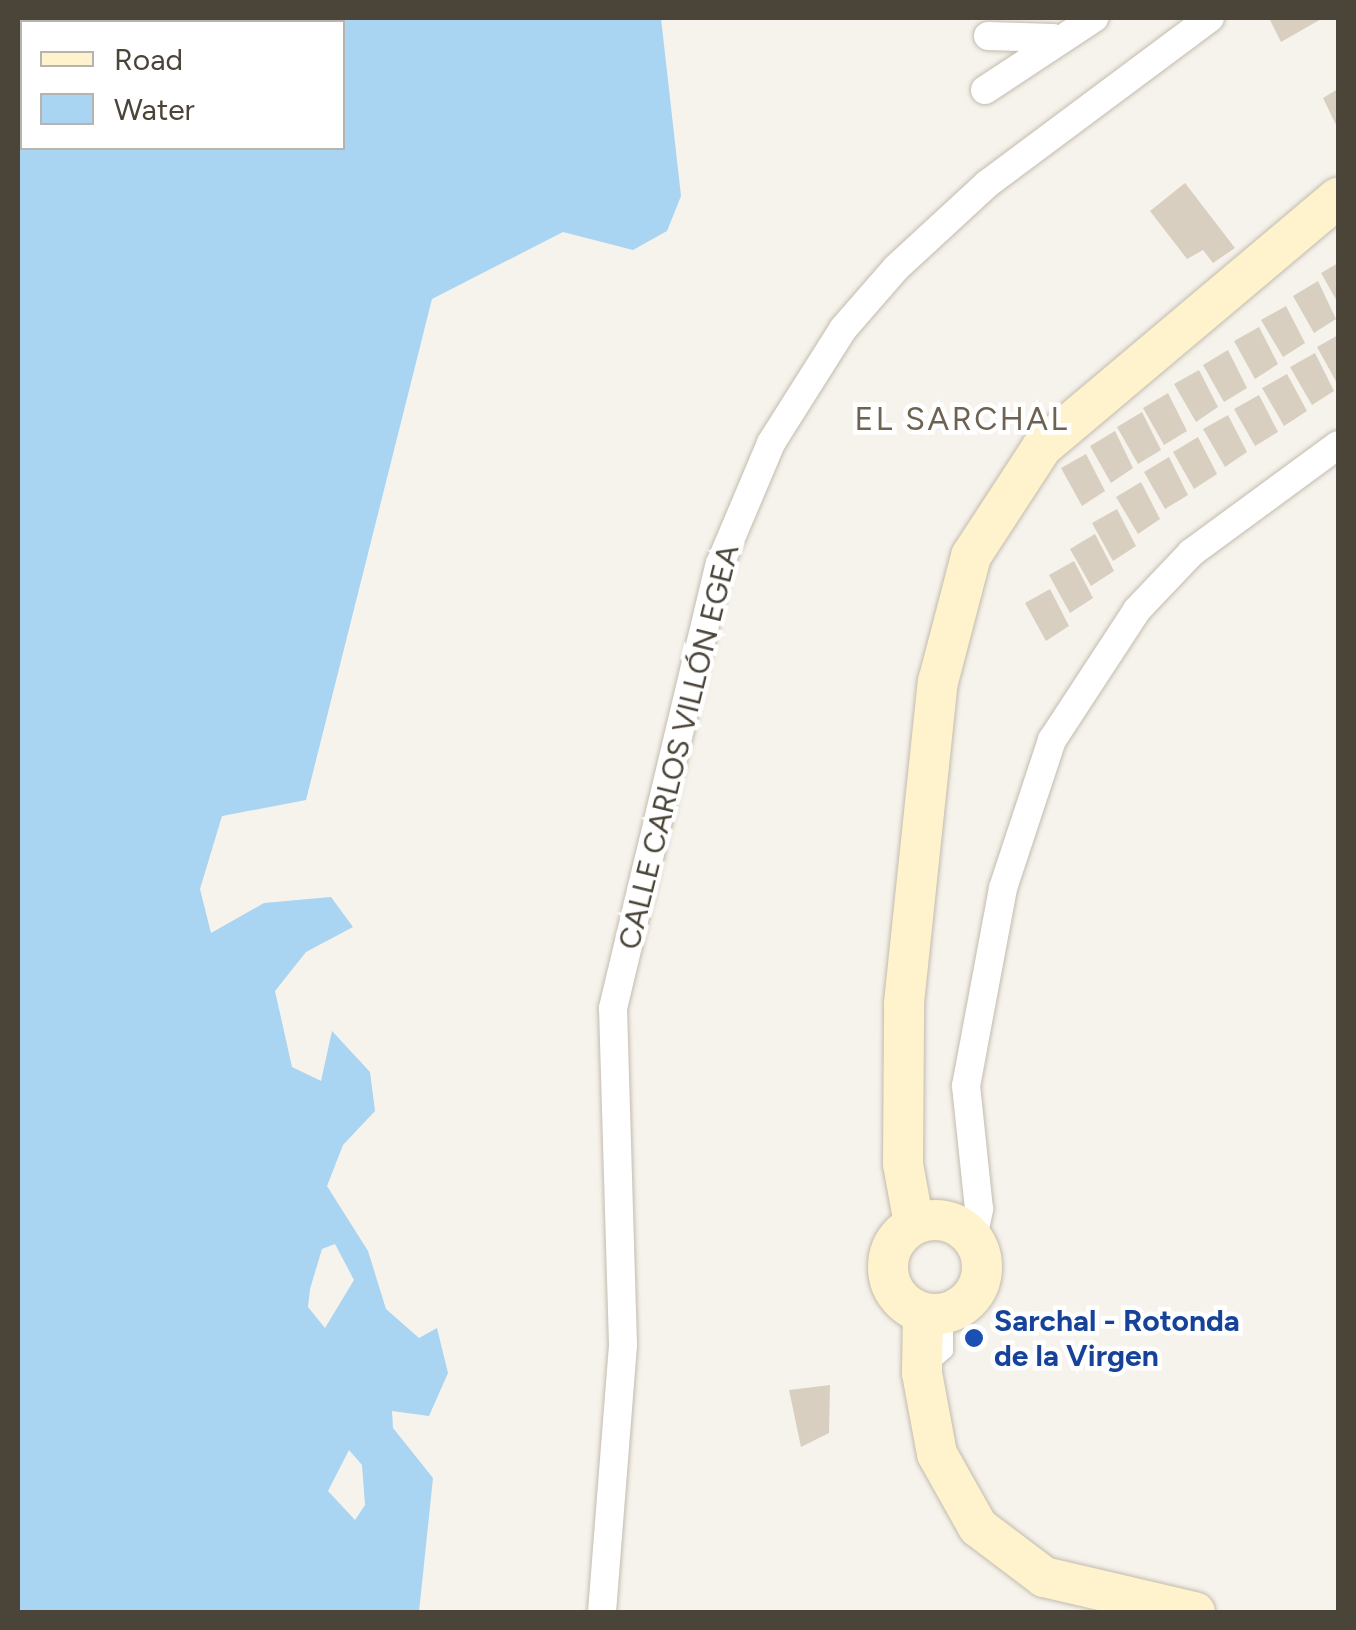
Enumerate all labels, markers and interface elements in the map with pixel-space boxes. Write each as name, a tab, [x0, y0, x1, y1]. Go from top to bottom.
legend	[20, 20, 345, 150]
text: Road	[114, 41, 183, 78]
text: Water	[114, 91, 195, 128]
district label: EL SARCHAL	[854, 400, 1070, 438]
street label: CALLE CARLOS VILLÓN EGEA	[611, 541, 747, 953]
place label: Sarchal - Rotonda de la Virgen	[994, 1303, 1240, 1374]
marker: Sarchal - Rotonda de la Virgen	[963, 1327, 985, 1349]

